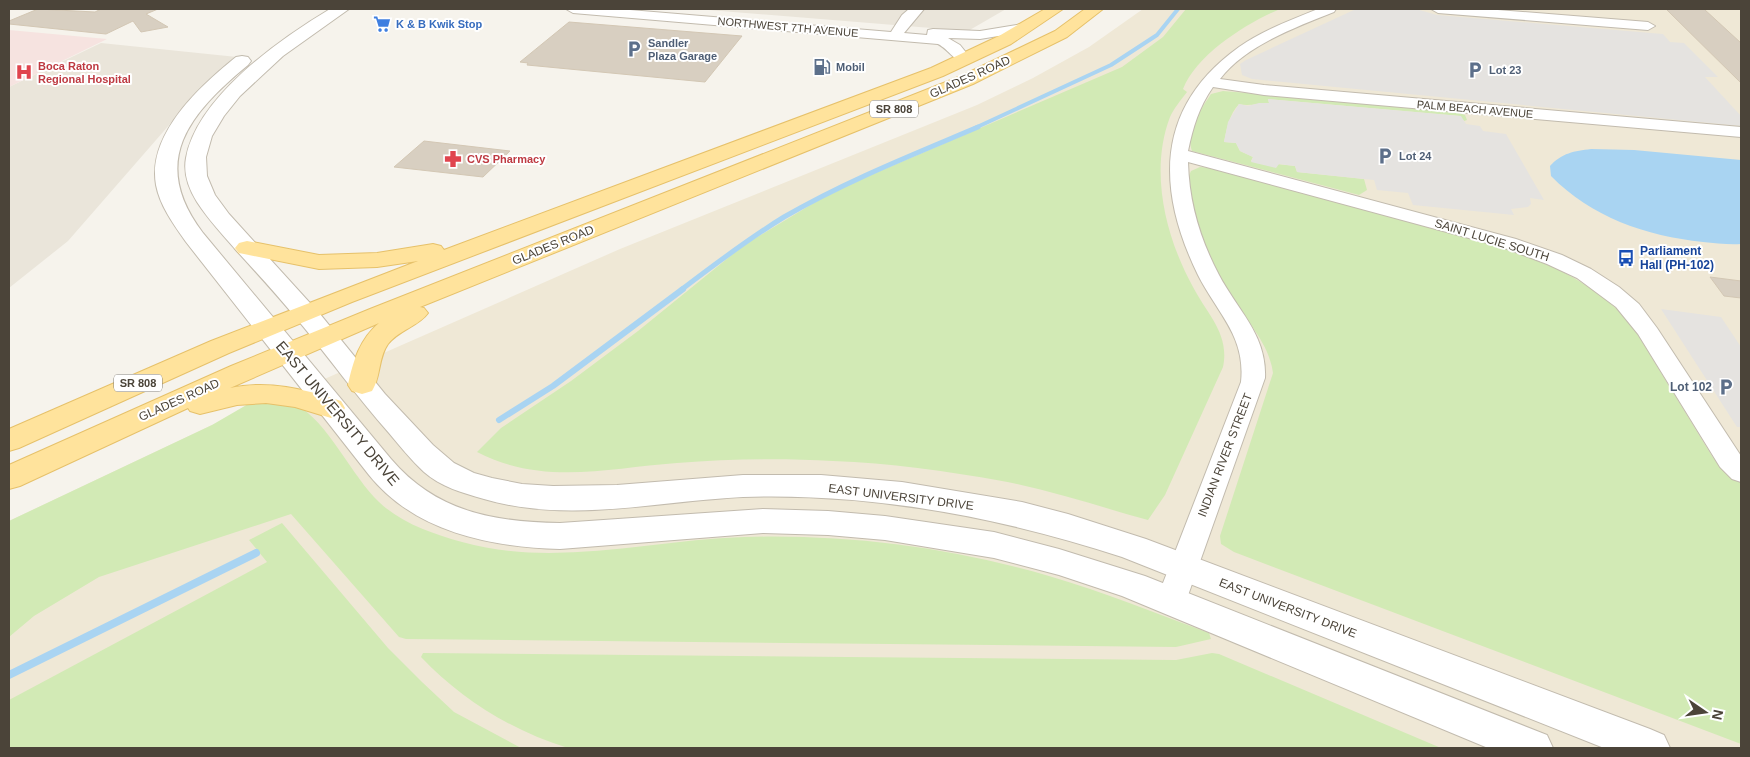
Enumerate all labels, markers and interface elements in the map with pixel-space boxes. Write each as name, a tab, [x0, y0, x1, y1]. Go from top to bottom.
supermarket icon: K & B Kwik Stop	[372, 14, 392, 34]
street label: NORTHWEST 7TH AVENUE	[717, 15, 859, 39]
place label: K & B Kwik Stop	[396, 18, 482, 30]
place label: Sandler Plaza Garage	[648, 37, 717, 62]
parking icon: Sandler Plaza Garage	[624, 39, 644, 59]
street label: GLADES ROAD	[928, 53, 1013, 101]
fuel station icon: Mobil	[812, 57, 832, 77]
place label: Boca Raton Regional Hospital	[38, 60, 131, 85]
parking icon: Lot 23	[1465, 60, 1485, 80]
place label: Mobil	[836, 61, 865, 73]
hospital icon: Boca Raton Regional Hospital	[14, 62, 34, 82]
place label: Lot 23	[1489, 64, 1521, 76]
street label: PALM BEACH AVENUE	[1416, 98, 1534, 120]
road number: SR 808	[870, 100, 918, 118]
parking icon: Lot 24	[1375, 146, 1395, 166]
pharmacy icon: CVS Pharmacy	[443, 149, 463, 169]
place label: Lot 24	[1399, 150, 1432, 162]
place label: CVS Pharmacy	[467, 153, 546, 165]
street label: SAINT LUCIE SOUTH	[1433, 216, 1551, 264]
street label: GLADES ROAD	[510, 222, 596, 268]
place label: Parliament Hall (PH-102)	[1640, 244, 1714, 272]
bus stop icon: Parliament Hall (PH-102)	[1616, 248, 1636, 268]
street label: EAST UNIVERSITY DRIVE	[273, 338, 403, 488]
road number: SR 808	[114, 374, 162, 392]
street label: GLADES ROAD	[137, 376, 222, 424]
parking icon: Lot 102	[1716, 377, 1736, 397]
place label: Lot 102	[1670, 380, 1712, 394]
street label: INDIAN RIVER STREET	[1195, 391, 1255, 519]
street label: EAST UNIVERSITY DRIVE	[828, 481, 974, 513]
street label: EAST UNIVERSITY DRIVE	[1217, 575, 1359, 641]
north arrow	[1680, 687, 1730, 737]
text: N	[1709, 708, 1727, 722]

